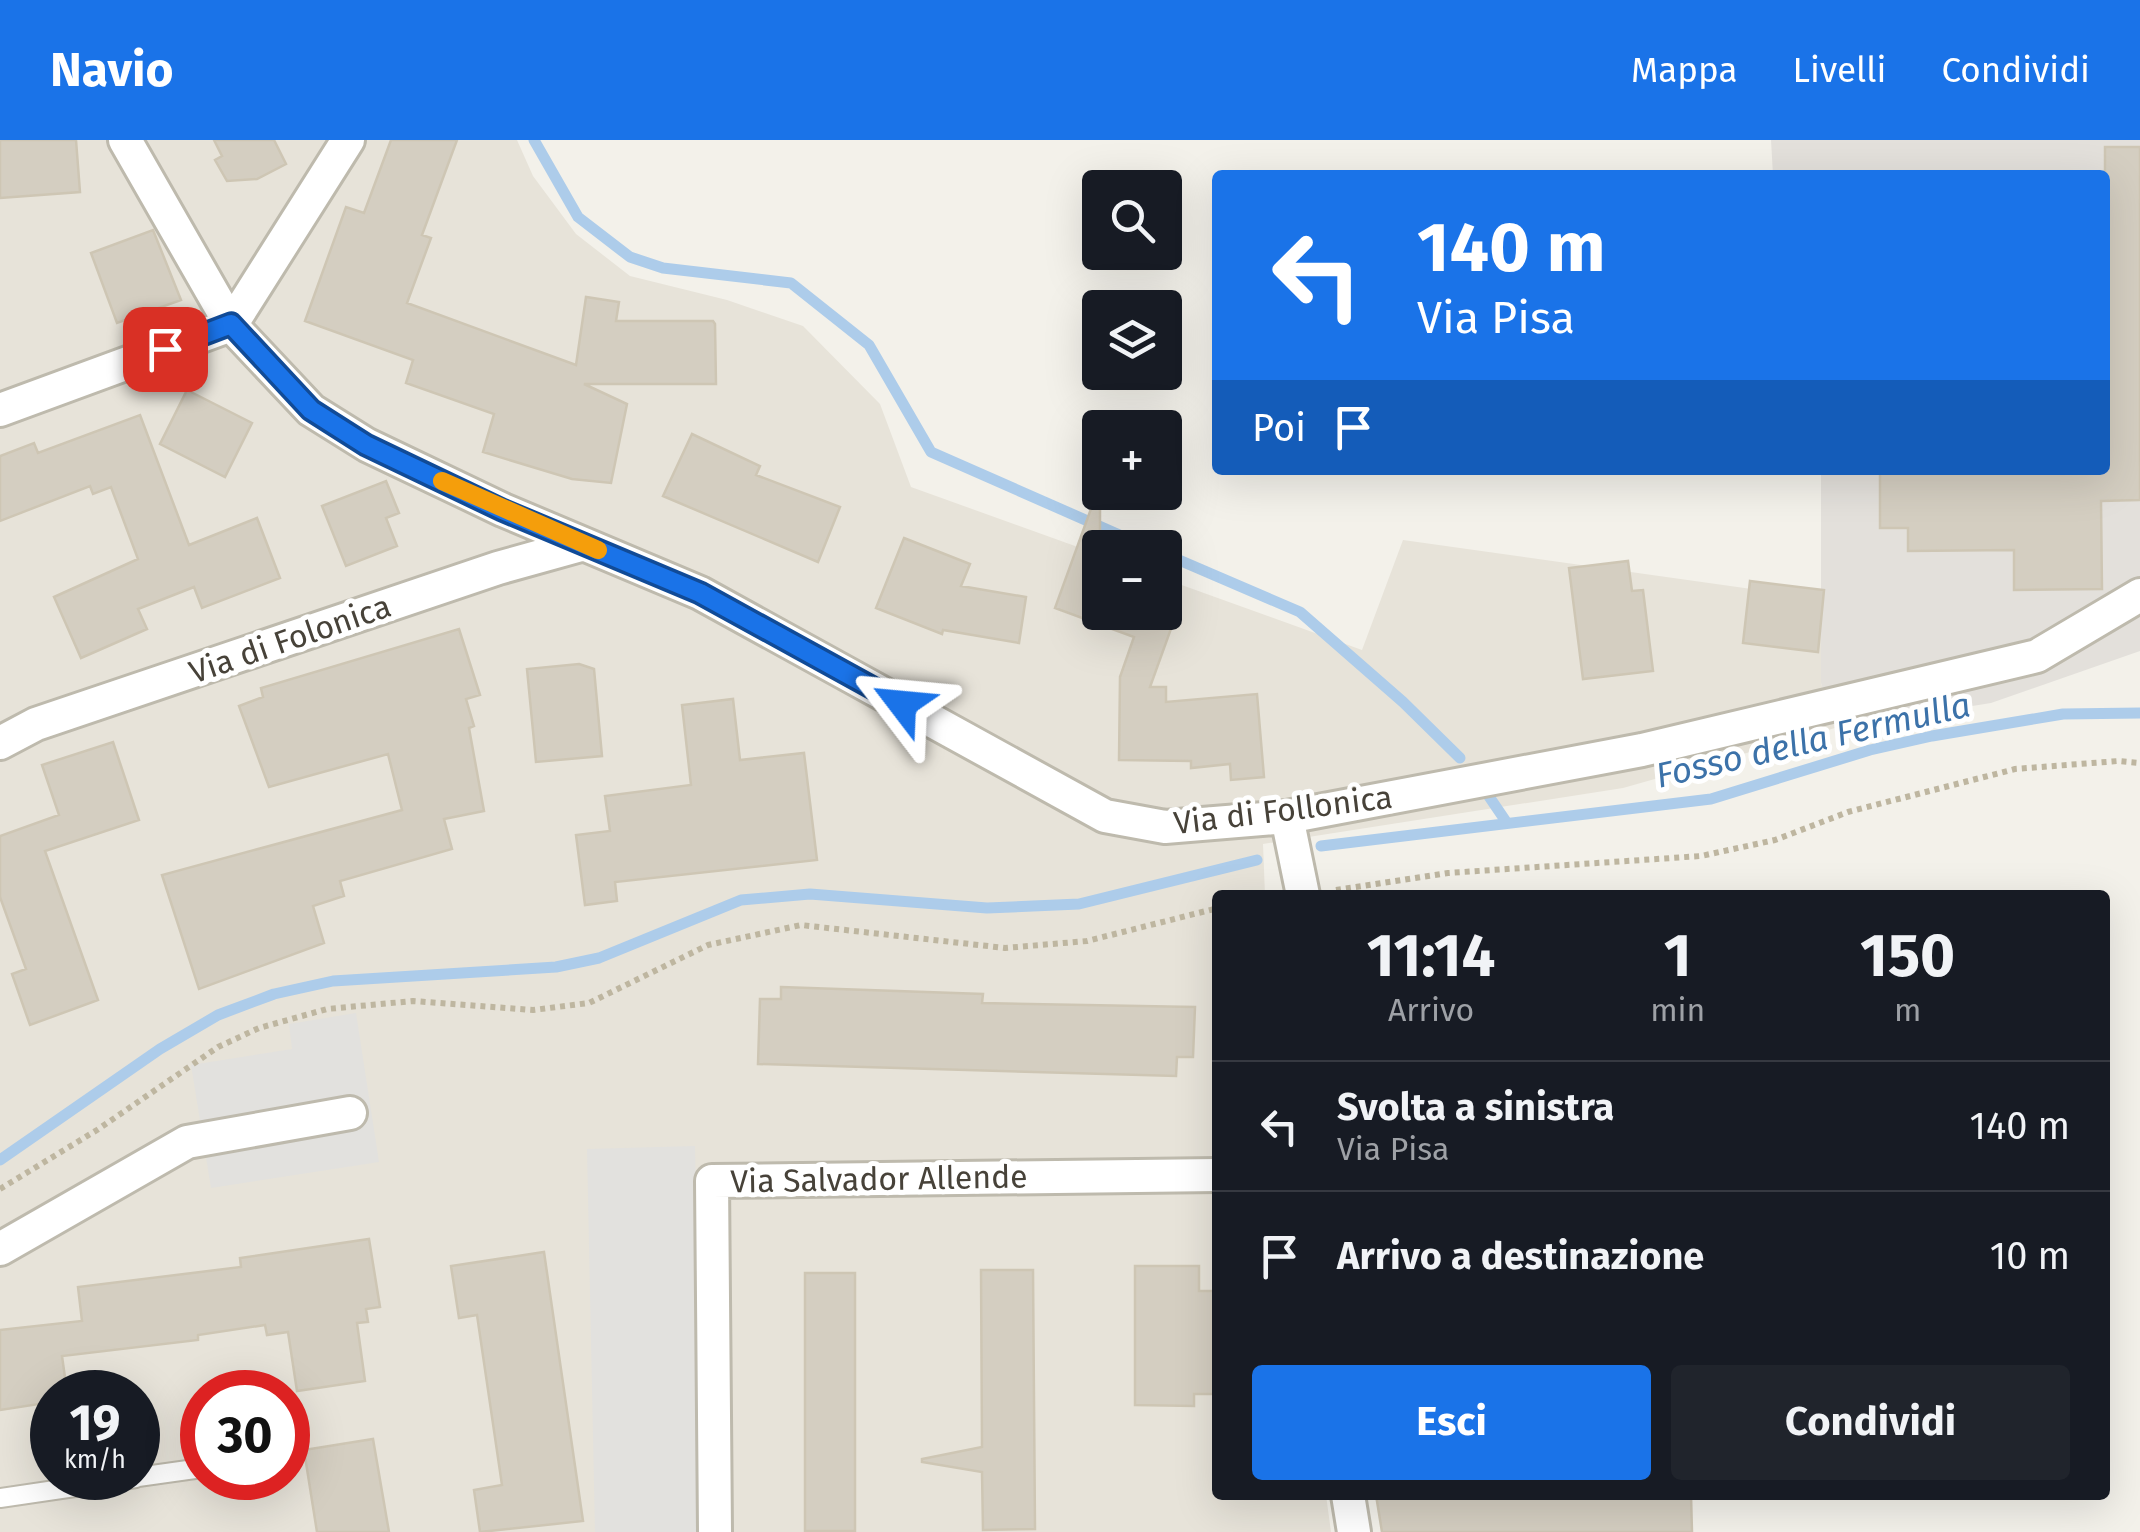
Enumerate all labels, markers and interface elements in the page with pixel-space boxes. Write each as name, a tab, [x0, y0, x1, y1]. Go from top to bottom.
text: Navio	[50, 41, 174, 99]
text: Mappa	[1631, 49, 1738, 91]
text: Livelli	[1793, 49, 1886, 91]
text: Condividi	[1941, 49, 2090, 91]
map controls	[1082, 170, 1182, 630]
button: search	[1082, 170, 1182, 270]
text: 140 m	[1417, 206, 1606, 290]
icon: left	[1252, 210, 1382, 340]
button: layers	[1082, 290, 1182, 390]
text: Via Pisa	[1417, 291, 1575, 345]
pin	[123, 307, 208, 392]
icon: arrive	[138, 322, 193, 377]
icon: arrive	[1326, 400, 1381, 455]
text: Poi	[1252, 405, 1306, 451]
button: +	[1082, 410, 1182, 510]
button: −	[1082, 530, 1182, 630]
street label: Via di Folonica	[184, 587, 396, 691]
position arrow	[850, 652, 954, 756]
water label: Fosso della Fermulla	[1652, 683, 1974, 797]
street label: Via di Follonica	[1171, 778, 1395, 842]
text: 11:14	[1367, 920, 1495, 992]
text: 1	[1664, 920, 1692, 992]
text: 150	[1860, 920, 1955, 992]
text: Arrivo	[1388, 991, 1474, 1029]
text: min	[1650, 991, 1705, 1029]
text: m	[1894, 991, 1921, 1029]
text: Svolta a sinistra	[1337, 1084, 1614, 1130]
icon: left	[1252, 1099, 1307, 1154]
text: 140 m	[1969, 1103, 2070, 1149]
text: Via Pisa	[1337, 1130, 1449, 1168]
street label: Via Salvador Allende	[730, 1157, 1028, 1201]
icon: arrive	[1252, 1229, 1307, 1284]
text: Arrivo a destinazione	[1337, 1233, 1704, 1279]
text: 10 m	[1990, 1233, 2070, 1279]
button: Esci	[1252, 1365, 1651, 1480]
button: Condividi	[1671, 1365, 2070, 1480]
speed limit sign: 30	[180, 1370, 310, 1500]
text: 19	[69, 1393, 121, 1453]
text: km/h	[64, 1445, 126, 1475]

